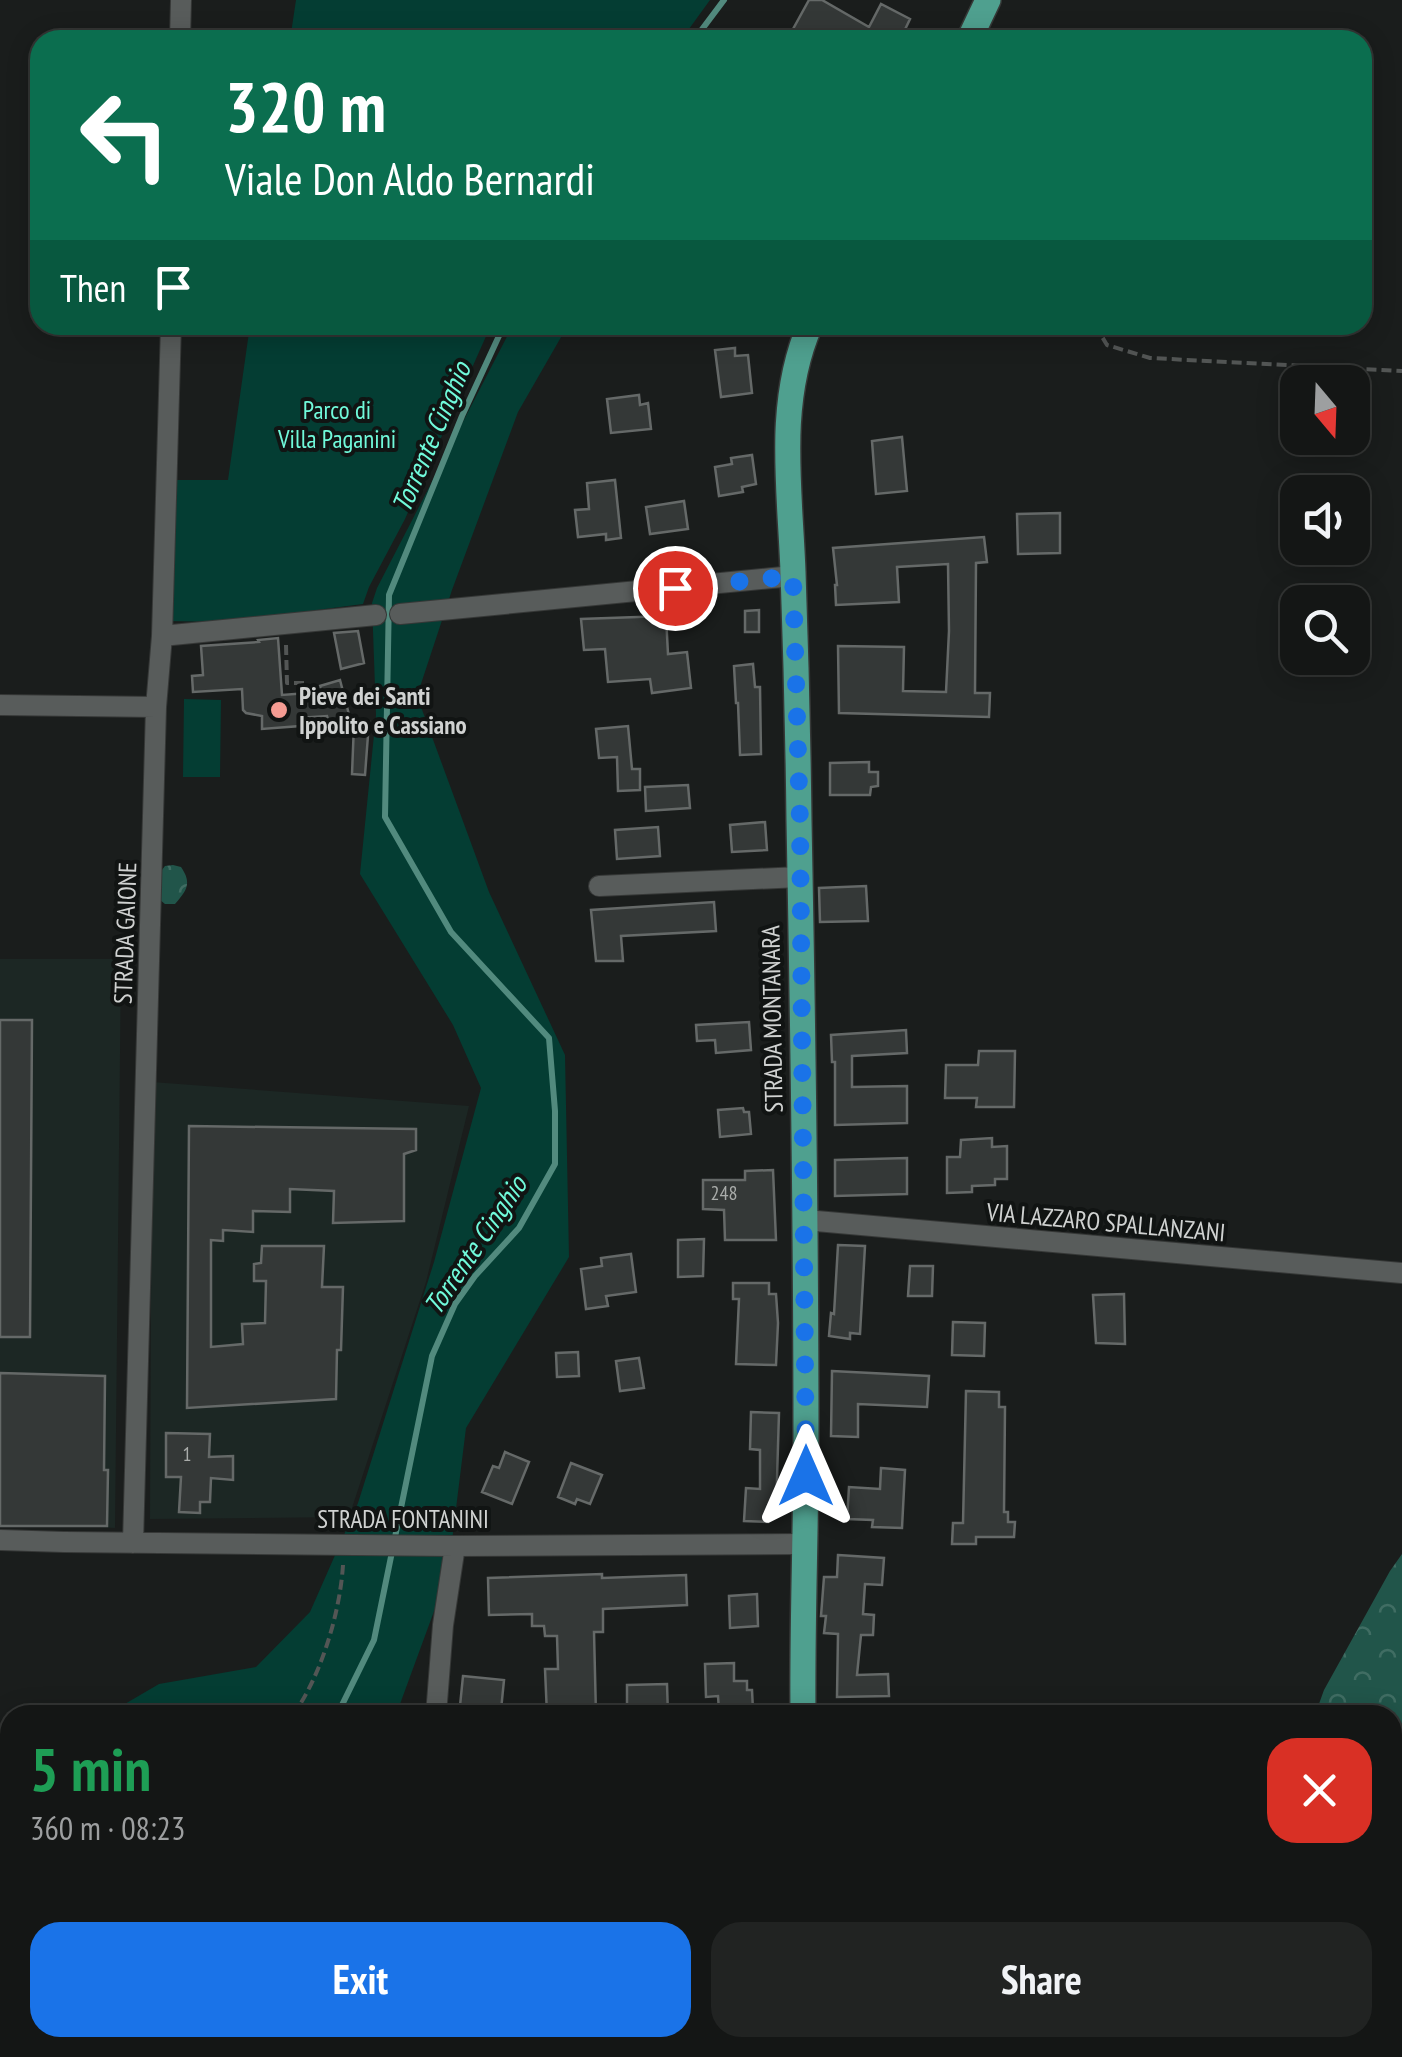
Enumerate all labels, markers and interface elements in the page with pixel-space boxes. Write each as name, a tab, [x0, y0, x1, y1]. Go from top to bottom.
text: 320 m	[225, 61, 386, 151]
icon: left	[60, 70, 190, 200]
text: Viale Don Aldo Bernardi	[225, 149, 595, 207]
icon: arrive	[146, 260, 201, 315]
text: Then	[60, 263, 126, 312]
water label: Torrente Cinghio	[382, 354, 480, 518]
north arrow	[1280, 365, 1370, 455]
map controls	[1280, 365, 1370, 675]
park label: Parco di Villa Paganini	[277, 394, 396, 455]
button: sound	[1280, 475, 1370, 565]
pin	[633, 546, 718, 631]
icon: arrive	[648, 561, 703, 616]
button: search	[1280, 585, 1370, 675]
place label: Pieve dei Santi Ippolito e Cassiano	[299, 680, 467, 741]
marker: Pieve dei Santi Ippolito e Cassiano	[268, 699, 290, 721]
street label: STRADA GAIONE	[107, 862, 143, 1004]
street label: STRADA MONTANARA	[754, 925, 790, 1113]
water label: Torrente Cinghio	[415, 1167, 536, 1321]
house number: 248	[711, 1180, 738, 1206]
street label: VIA LAZZARO SPALLANZANI	[984, 1196, 1227, 1248]
position arrow	[754, 1424, 858, 1528]
house number: 1	[183, 1441, 192, 1467]
street label: STRADA FONTANINI	[317, 1503, 489, 1535]
text: 5 min	[30, 1730, 151, 1808]
button: close	[1267, 1738, 1372, 1843]
text: 360 m · 08:23	[30, 1807, 185, 1849]
button: Exit	[30, 1922, 691, 2037]
button: Share	[711, 1922, 1372, 2037]

